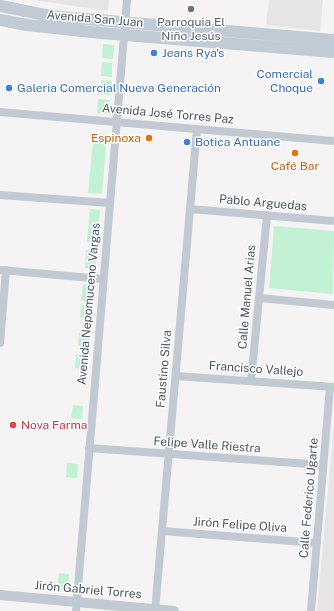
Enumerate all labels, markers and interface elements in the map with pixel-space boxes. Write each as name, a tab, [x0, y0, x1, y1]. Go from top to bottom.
marker: Parroquia El Niño Jesús	[186, 4, 196, 14]
street label: Avenida San Juan	[46, 8, 144, 30]
place label: Parroquia El Niño Jesús	[157, 15, 225, 43]
place label: Jeans Rya's	[162, 46, 224, 60]
marker: Jeans Rya's	[149, 48, 159, 58]
place label: Comercial Choque	[257, 67, 313, 95]
marker: Comercial Choque	[316, 76, 326, 86]
place label: Galeria Comercial Nueva Generación	[17, 81, 221, 95]
marker: Galeria Comercial Nueva Generación	[4, 83, 14, 93]
street label: Avenida José Torres Paz	[101, 101, 235, 127]
place label: Espinoxa	[91, 131, 141, 145]
marker: Espinoxa	[144, 133, 154, 143]
place label: Botica Antuane	[195, 135, 280, 149]
marker: Botica Antuane	[182, 137, 192, 147]
marker: Café Bar	[290, 148, 300, 158]
place label: Café Bar	[271, 159, 319, 173]
street label: Pablo Arguedas	[218, 192, 308, 214]
street label: Avenida Nepomuceno Vargas	[75, 222, 103, 386]
street label: Calle Manuel Arias	[235, 244, 259, 350]
street label: Faustino Silva	[153, 330, 175, 408]
street label: Francisco Vallejo	[208, 359, 304, 379]
place label: Nova Farma	[21, 418, 87, 432]
marker: Nova Farma	[8, 420, 18, 430]
street label: Felipe Valle Riestra	[153, 434, 261, 456]
street label: Calle Federico Ugarte	[297, 437, 321, 559]
street label: Jirón Felipe Oliva	[193, 515, 287, 535]
street label: Jirón Gabriel Torres	[34, 578, 142, 602]

